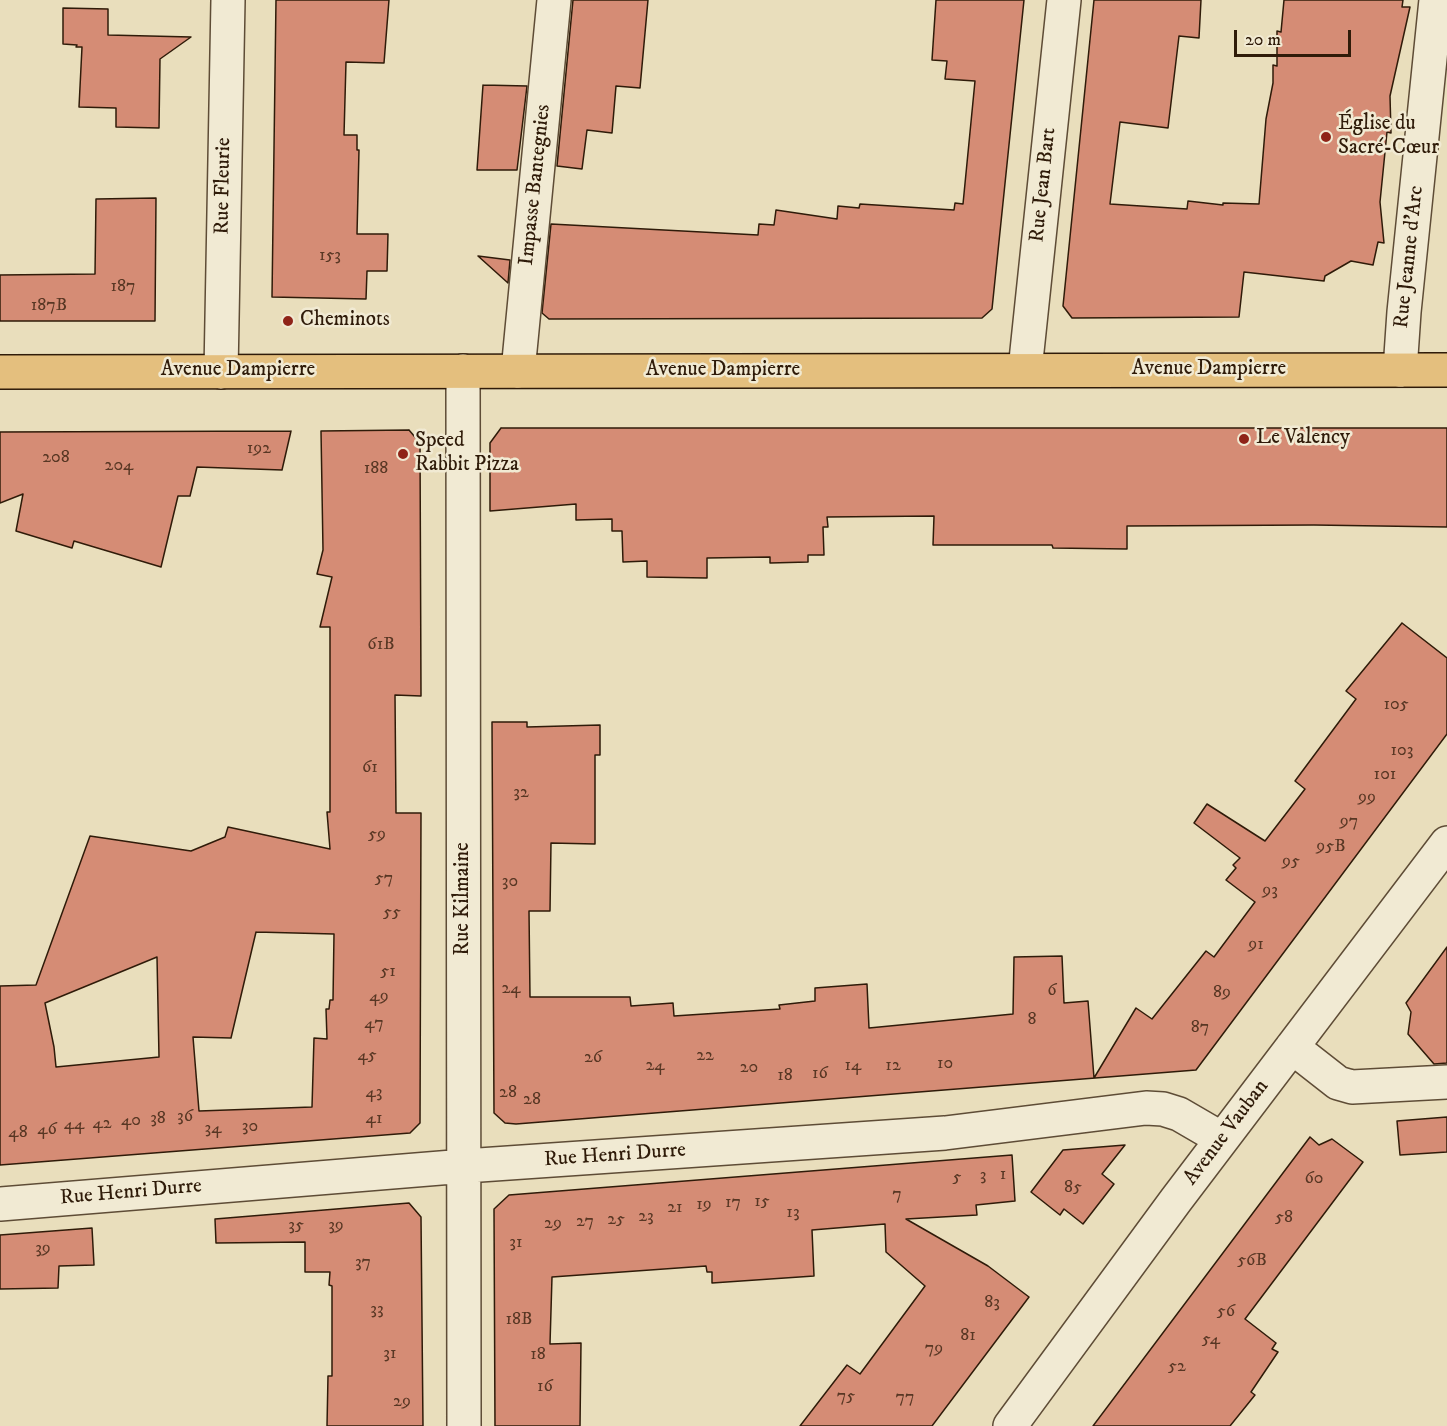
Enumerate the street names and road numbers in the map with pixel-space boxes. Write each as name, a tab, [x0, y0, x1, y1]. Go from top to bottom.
street label: Impasse Bantegnies	[515, 103, 557, 267]
street label: Rue Jean Bart	[1025, 126, 1063, 244]
street label: Rue Fleurie	[211, 137, 237, 235]
street label: Rue Jeanne d'Arc	[1390, 184, 1430, 330]
street label: Avenue Dampierre	[1132, 357, 1286, 383]
street label: Avenue Dampierre	[161, 358, 315, 384]
street label: Avenue Dampierre	[646, 358, 800, 384]
street label: Rue Kilmaine	[451, 842, 477, 956]
street label: Avenue Vauban	[1179, 1075, 1275, 1191]
street label: Rue Henri Durre	[543, 1138, 687, 1174]
street label: Rue Henri Durre	[59, 1174, 203, 1212]

